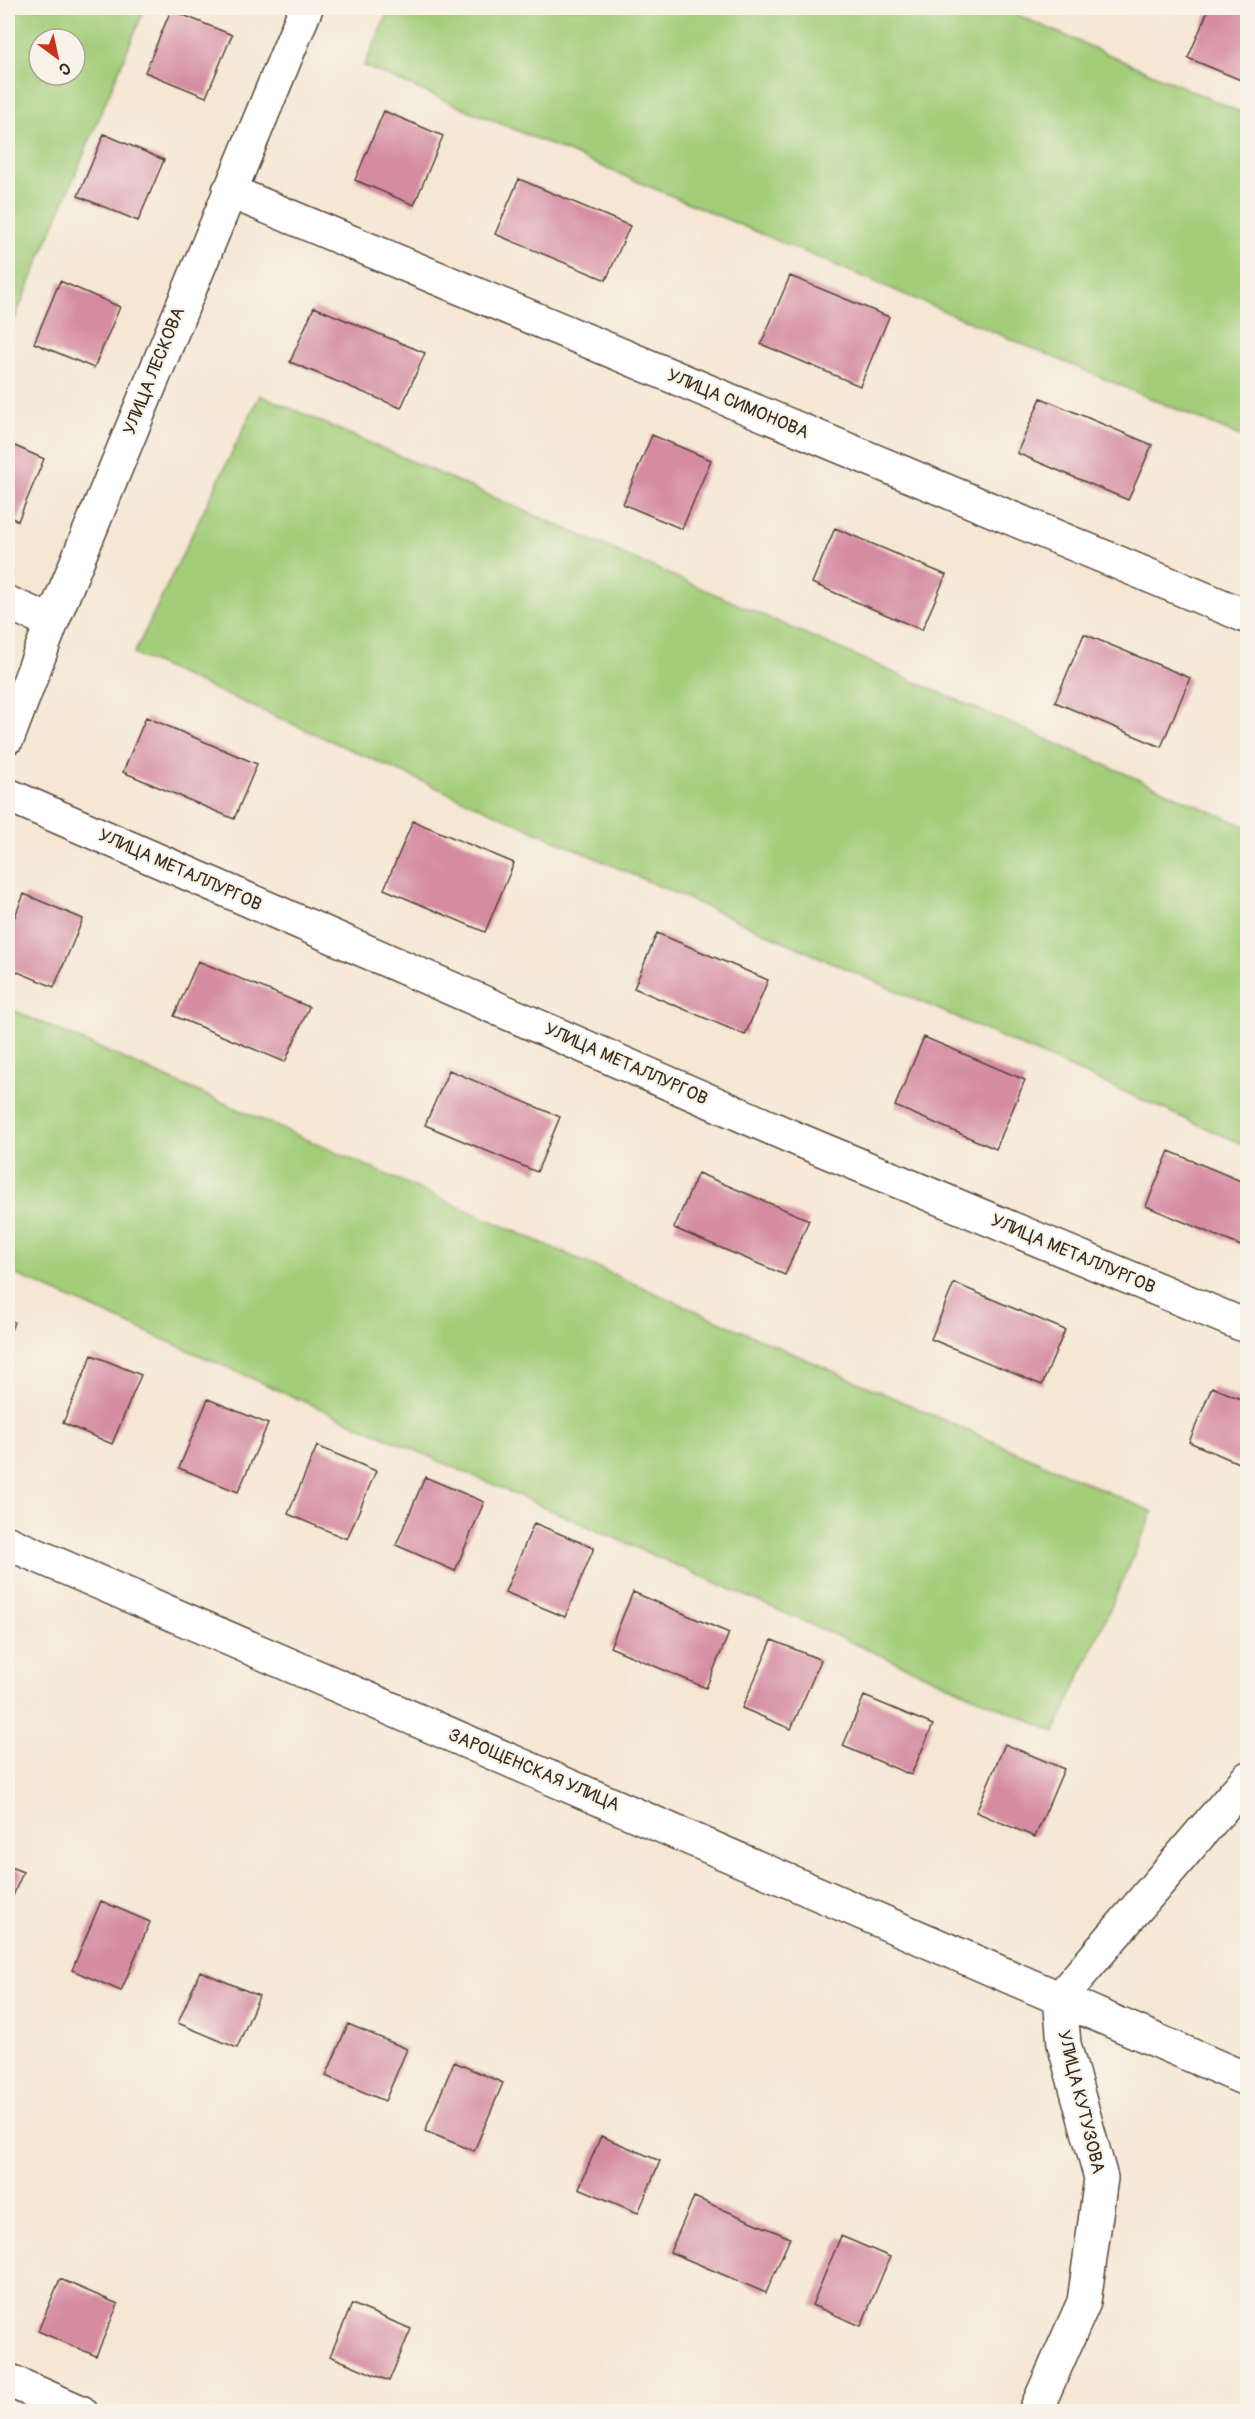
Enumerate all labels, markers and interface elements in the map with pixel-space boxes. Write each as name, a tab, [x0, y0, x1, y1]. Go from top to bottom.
north arrow	[27, 27, 87, 87]
text: С	[55, 58, 74, 80]
street label: УЛИЦА ЛЕСКОВА	[118, 303, 190, 438]
street label: УЛИЦА СИМОНОВА	[664, 364, 813, 444]
street label: УЛИЦА МЕТАЛЛУРГОВ	[95, 824, 265, 916]
street label: УЛИЦА МЕТАЛЛУРГОВ	[541, 1018, 711, 1110]
street label: УЛИЦА МЕТАЛЛУРГОВ	[987, 1209, 1159, 1299]
street label: ЗАРОЩЕНСКАЯ УЛИЦА	[445, 1723, 623, 1817]
street label: УЛИЦА КУТУЗОВА	[1052, 2028, 1110, 2176]

